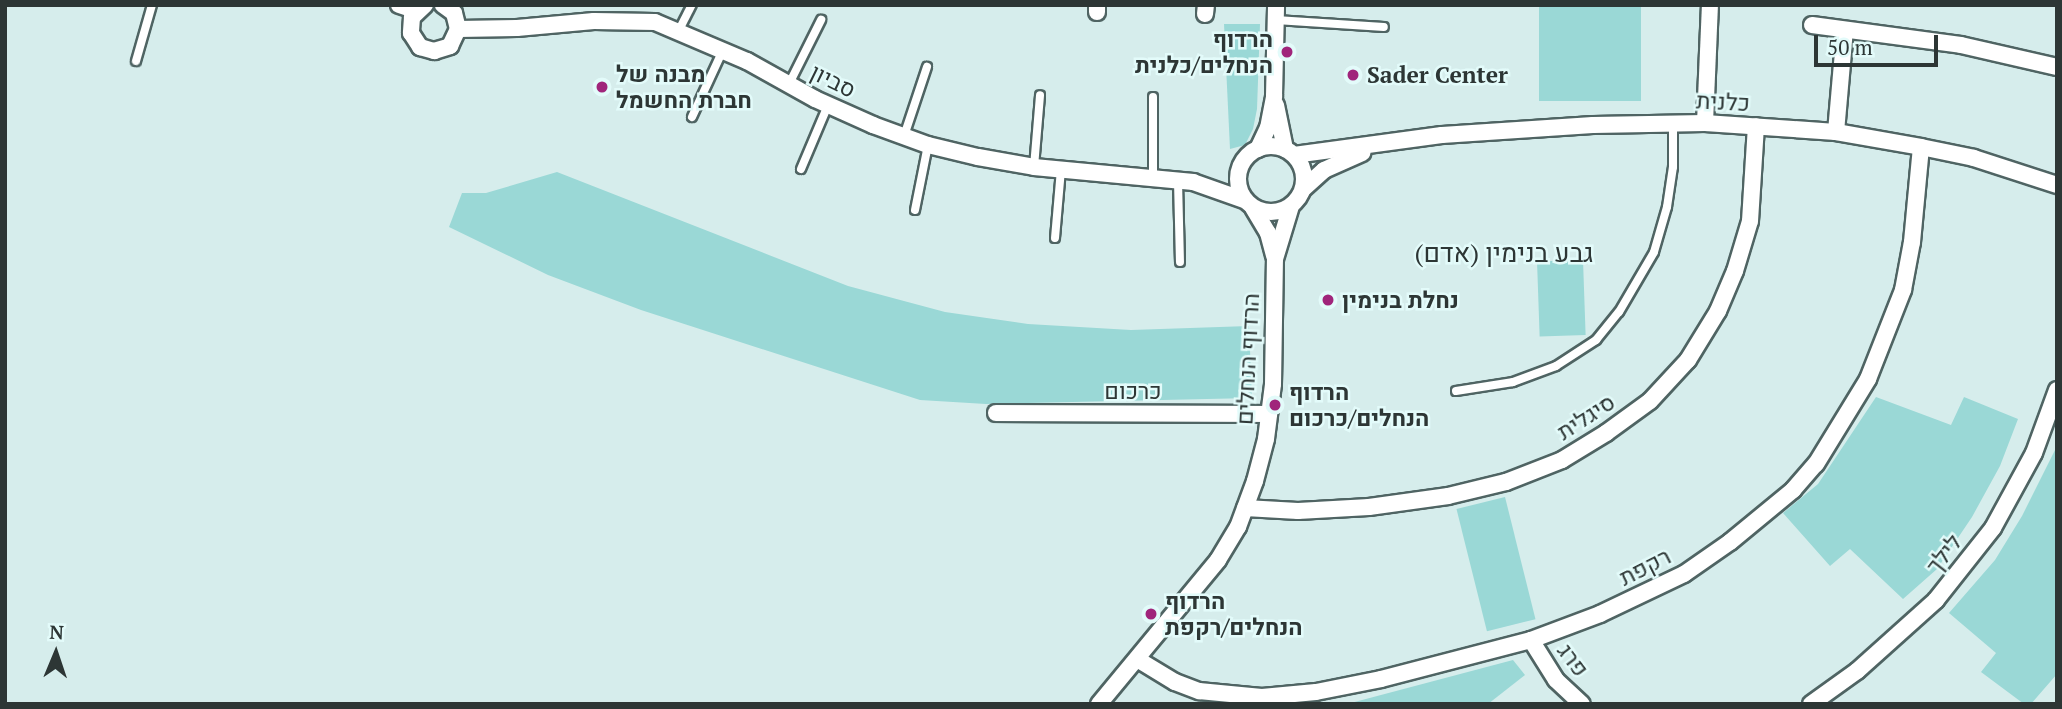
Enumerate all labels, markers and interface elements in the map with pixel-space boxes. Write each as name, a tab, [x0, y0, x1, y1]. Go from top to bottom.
scale bar	[1817, 21, 1941, 65]
place label: הרדוף הנחלים/כלנית	[1135, 25, 1273, 79]
text: 50 m	[1827, 33, 1873, 61]
marker: הרדוף הנחלים/כלנית	[1279, 44, 1295, 60]
street label: סביון	[806, 58, 860, 104]
place label: מבנה של חברת החשמל	[616, 60, 752, 114]
place label: Sader Center	[1367, 61, 1508, 89]
marker: Sader Center	[1345, 67, 1361, 83]
marker: מבנה של חברת החשמל	[594, 79, 610, 95]
street label: כלנית	[1695, 87, 1751, 117]
district label: גבע בנימין (אדם)	[1415, 237, 1593, 269]
place label: נחלת בנימין	[1342, 286, 1459, 314]
street label: הרדוף הנחלים	[1231, 292, 1265, 426]
marker: נחלת בנימין	[1320, 292, 1336, 308]
street label: כרכום	[1104, 377, 1162, 405]
place label: הרדוף הנחלים/כרכום	[1289, 378, 1429, 432]
street label: סיגלית	[1552, 388, 1620, 446]
marker: הרדוף הנחלים/כרכום	[1267, 397, 1283, 413]
street label: לילך	[1920, 529, 1968, 579]
street label: רקפת	[1615, 542, 1675, 592]
place label: הרדוף הנחלים/רקפת	[1165, 587, 1303, 641]
marker: הרדוף הנחלים/רקפת	[1143, 606, 1159, 622]
north arrow	[21, 618, 91, 688]
text: N	[49, 619, 64, 644]
street label: פרג	[1552, 638, 1594, 682]

